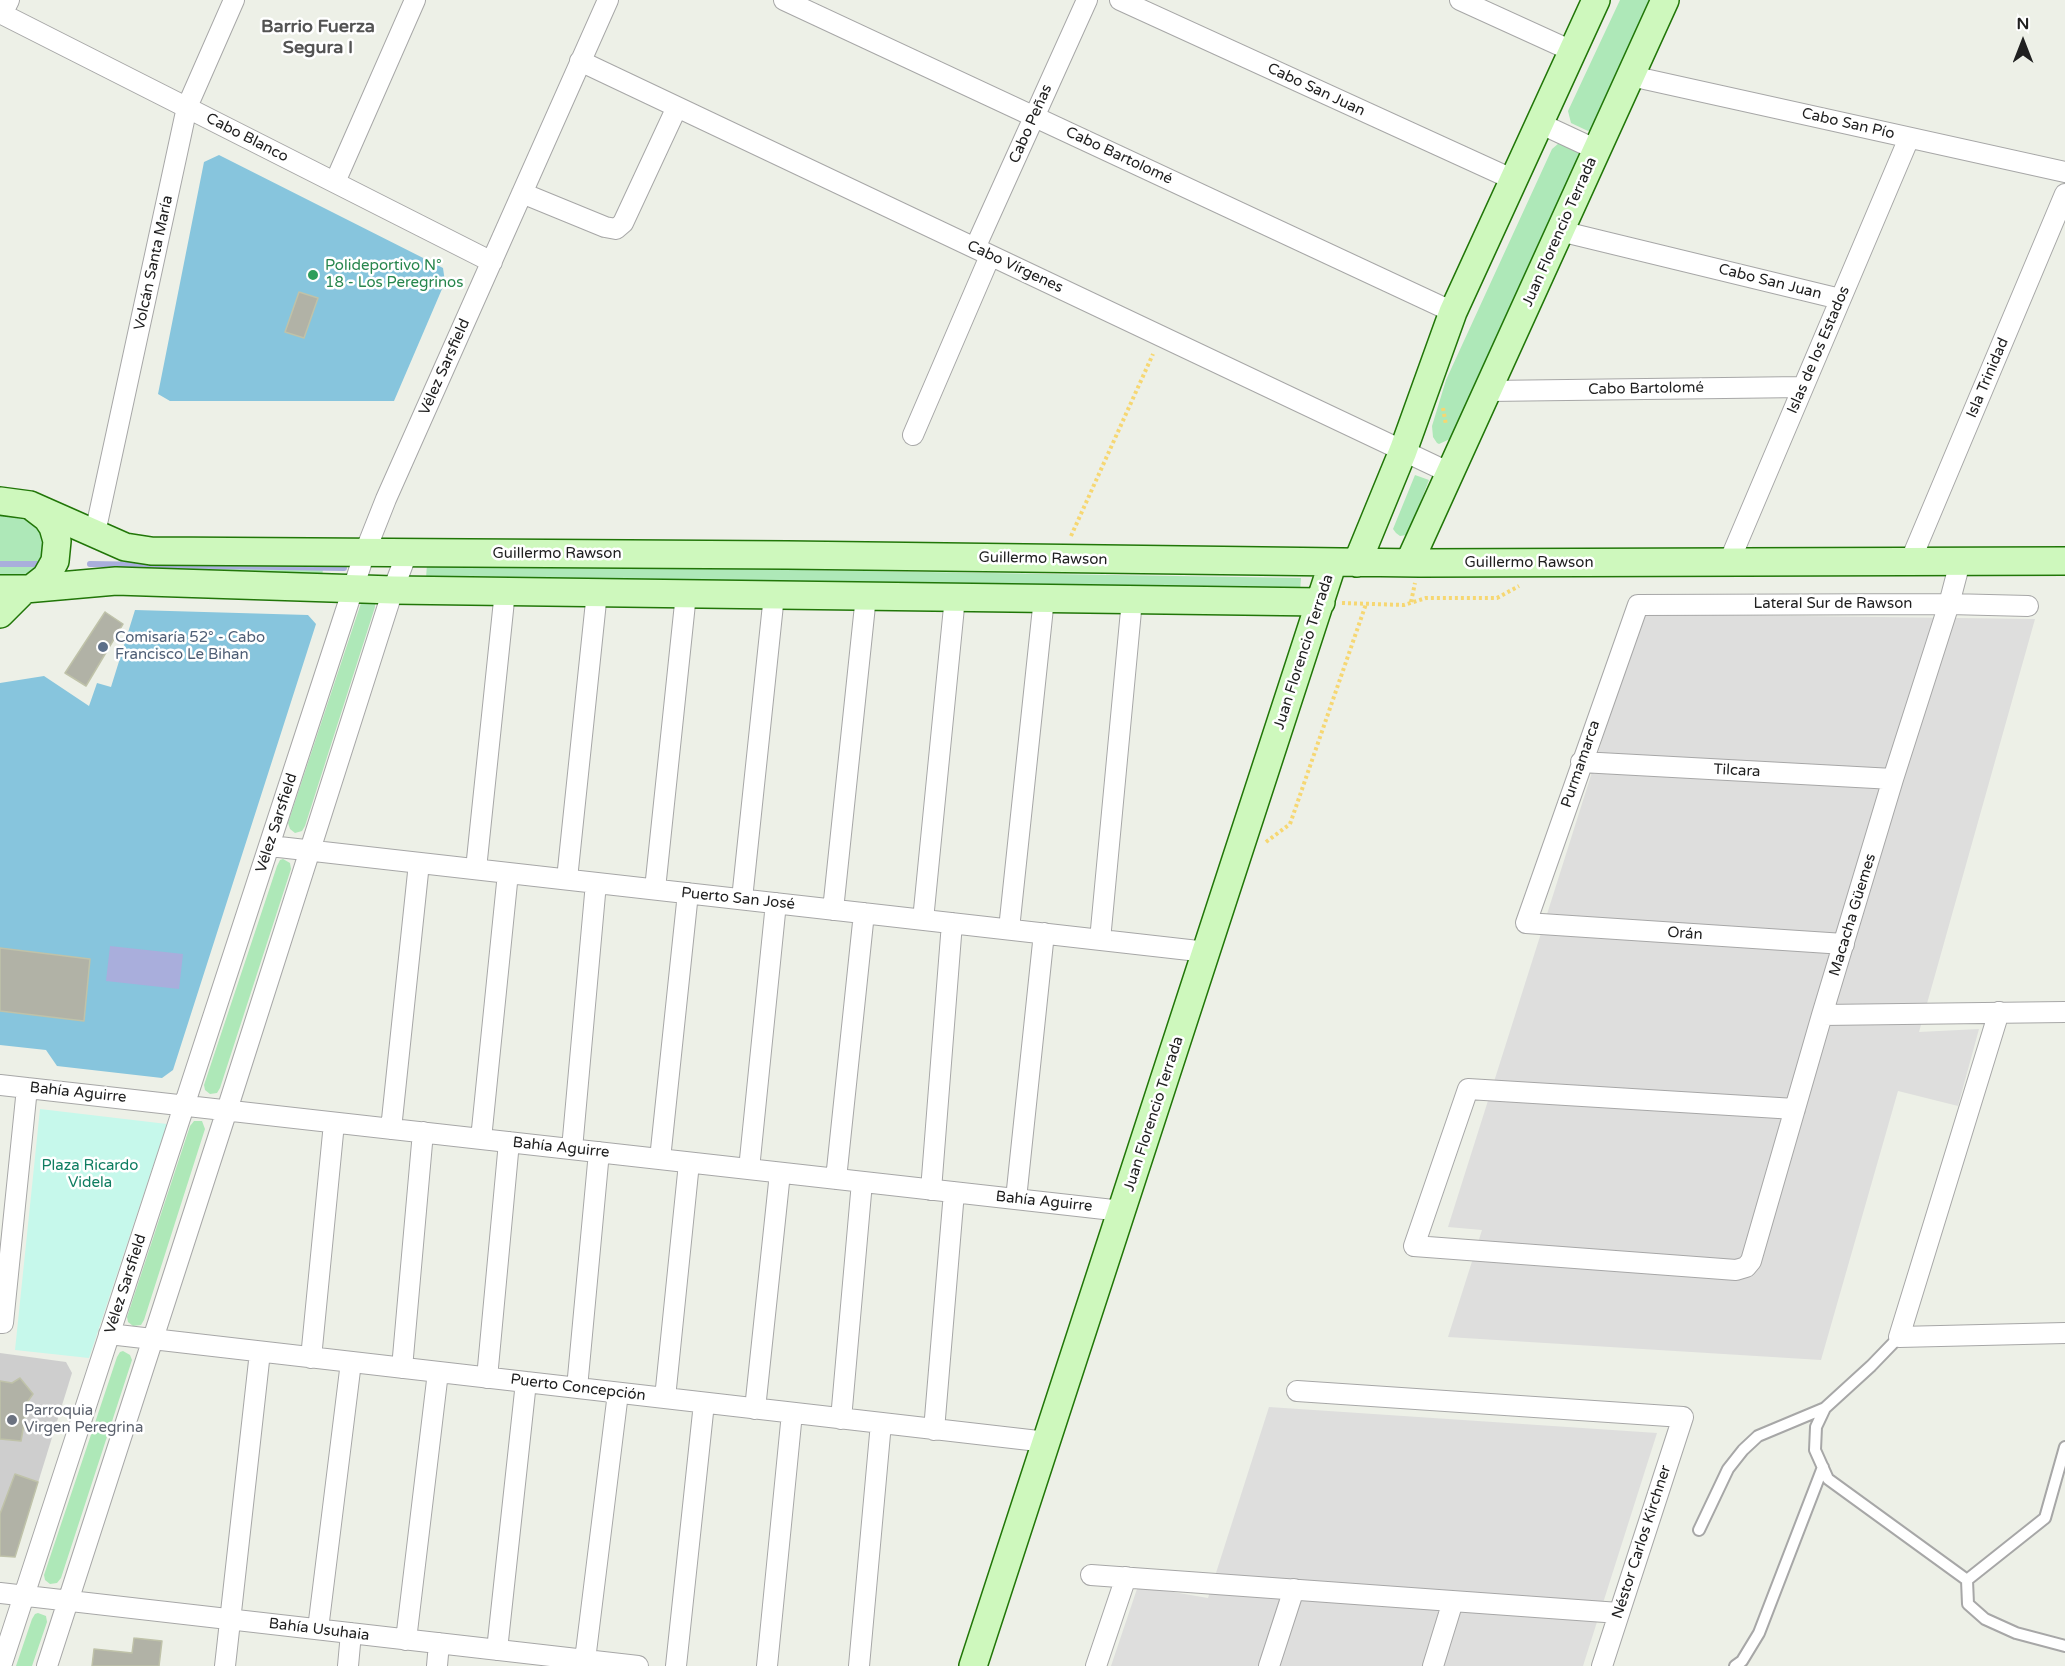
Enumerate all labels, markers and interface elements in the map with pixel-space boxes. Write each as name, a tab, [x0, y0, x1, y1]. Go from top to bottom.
north arrow	[1993, 12, 2053, 72]
text: N	[2017, 14, 2029, 34]
district label: Barrio Fuerza Segura I	[261, 16, 375, 58]
street label: Cabo San Juan	[1264, 60, 1368, 120]
street label: Cabo Peñas	[1006, 82, 1056, 166]
street label: Cabo San Pío	[1800, 105, 1896, 143]
street label: Cabo Blanco	[203, 110, 291, 166]
street label: Cabo Bartolomé	[1063, 123, 1175, 189]
street label: Juan Florencio Terrada	[1519, 154, 1601, 310]
street label: Volcán Santa María	[131, 194, 177, 332]
street label: Cabo Vírgenes	[964, 237, 1066, 297]
place label: Polideportivo N° 18 - Los Peregrinos	[325, 257, 463, 292]
street label: Cabo San Juan	[1717, 260, 1823, 304]
marker: Polideportivo N° 18 - Los Peregrinos	[306, 268, 320, 282]
street label: Islas de los Estados	[1784, 283, 1854, 417]
street label: Vélez Sarsfield	[416, 316, 474, 418]
street label: Isla Trinidad	[1963, 335, 2013, 421]
street label: Cabo Bartolomé	[1588, 379, 1704, 399]
street label: Guillermo Rawson	[492, 545, 622, 563]
street label: Guillermo Rawson	[978, 549, 1108, 569]
street label: Guillermo Rawson	[1464, 554, 1594, 572]
street label: Juan Florencio Terrada	[1270, 572, 1338, 732]
street label: Lateral Sur de Rawson	[1754, 595, 1912, 613]
place label: Comisaría 52° - Cabo Francisco Le Bihan	[115, 629, 265, 664]
marker: Comisaría 52° - Cabo Francisco Le Bihan	[96, 640, 110, 654]
street label: Purmamarca	[1558, 718, 1604, 810]
street label: Tilcara	[1713, 761, 1761, 781]
street label: Vélez Sarsfield	[252, 771, 302, 875]
street label: Macacha Güemes	[1826, 852, 1880, 978]
street label: Puerto San José	[680, 884, 796, 914]
street label: Orán	[1667, 924, 1703, 944]
street label: Juan Florencio Terrada	[1120, 1034, 1188, 1194]
street label: Bahía Aguirre	[29, 1079, 127, 1107]
street label: Bahía Aguirre	[512, 1134, 610, 1162]
park label: Plaza Ricardo Videla	[42, 1157, 138, 1192]
street label: Bahía Aguirre	[995, 1188, 1093, 1216]
street label: Vélez Sarsfield	[101, 1232, 151, 1336]
street label: Puerto Concepción	[509, 1371, 647, 1405]
place label: Parroquia Virgen Peregrina	[24, 1402, 143, 1437]
marker: Parroquia Virgen Peregrina	[5, 1413, 19, 1427]
street label: Néstor Carlos Kirchner	[1609, 1463, 1675, 1621]
street label: Bahía Usuhaia	[268, 1615, 370, 1645]

